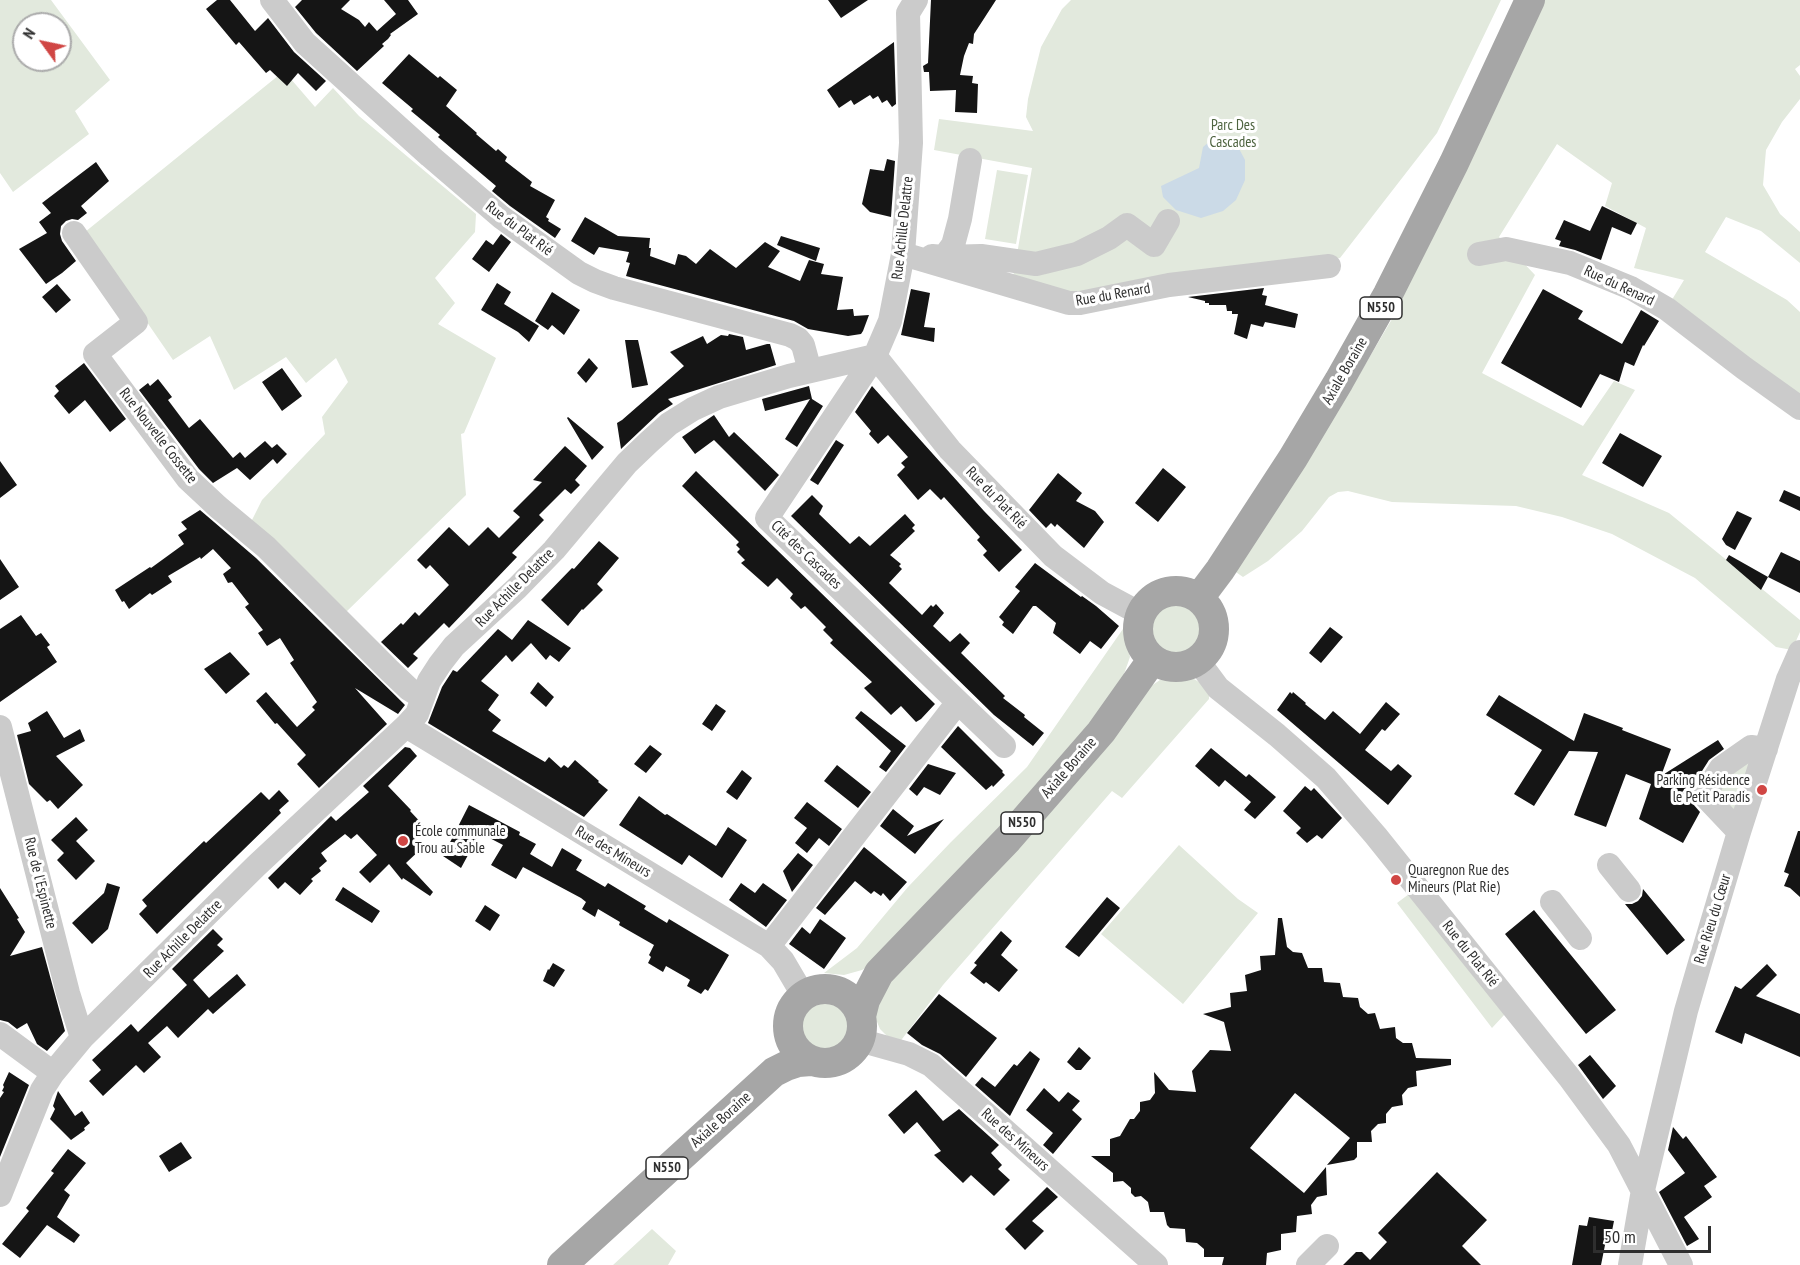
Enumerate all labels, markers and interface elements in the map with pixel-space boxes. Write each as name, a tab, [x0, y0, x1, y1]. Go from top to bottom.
north arrow	[12, 12, 72, 72]
text: N	[18, 24, 39, 42]
park label: Parc Des Cascades	[1210, 117, 1256, 152]
street label: Rue Achille Delattre	[889, 175, 917, 281]
street label: Rue du Plat Rié	[482, 198, 556, 260]
street label: Rue du Renard	[1581, 262, 1657, 310]
street label: Rue du Renard	[1074, 280, 1152, 310]
road number: N550	[1360, 297, 1402, 319]
street label: Axiale Boraine	[1319, 334, 1371, 408]
street label: Rue Nouvelle Cossette	[115, 385, 201, 487]
street label: Rue du Plat Rié	[962, 463, 1030, 533]
street label: Cité des Cascades	[767, 517, 845, 593]
street label: Rue Achille Delattre	[472, 545, 558, 631]
street label: Axiale Boraine	[1038, 734, 1100, 802]
place label: Parking Résidence le Petit Paradis	[1657, 772, 1750, 807]
marker: Parking Résidence le Petit Paradis	[1755, 783, 1769, 797]
road number: N550	[1001, 812, 1043, 834]
street label: Rue des Mineurs	[572, 822, 654, 882]
place label: École communale Trou au Sable	[415, 823, 506, 858]
marker: École communale Trou au Sable	[396, 834, 410, 848]
street label: Rue de l'Espinette	[20, 835, 60, 931]
place label: Quaregnon Rue des Mineurs (Plat Rie)	[1408, 862, 1509, 897]
street label: Rue Rieu du Cœur	[1691, 872, 1735, 966]
marker: Quaregnon Rue des Mineurs (Plat Rie)	[1389, 873, 1403, 887]
street label: Rue Achille Delattre	[140, 896, 226, 982]
street label: Rue du Plat Rié	[1438, 917, 1502, 991]
street label: Axiale Boraine	[687, 1088, 755, 1152]
street label: Rue des Mineurs	[977, 1105, 1053, 1175]
road number: N550	[646, 1157, 688, 1179]
scale bar	[1596, 1214, 1714, 1252]
text: 50 m	[1604, 1225, 1636, 1248]

